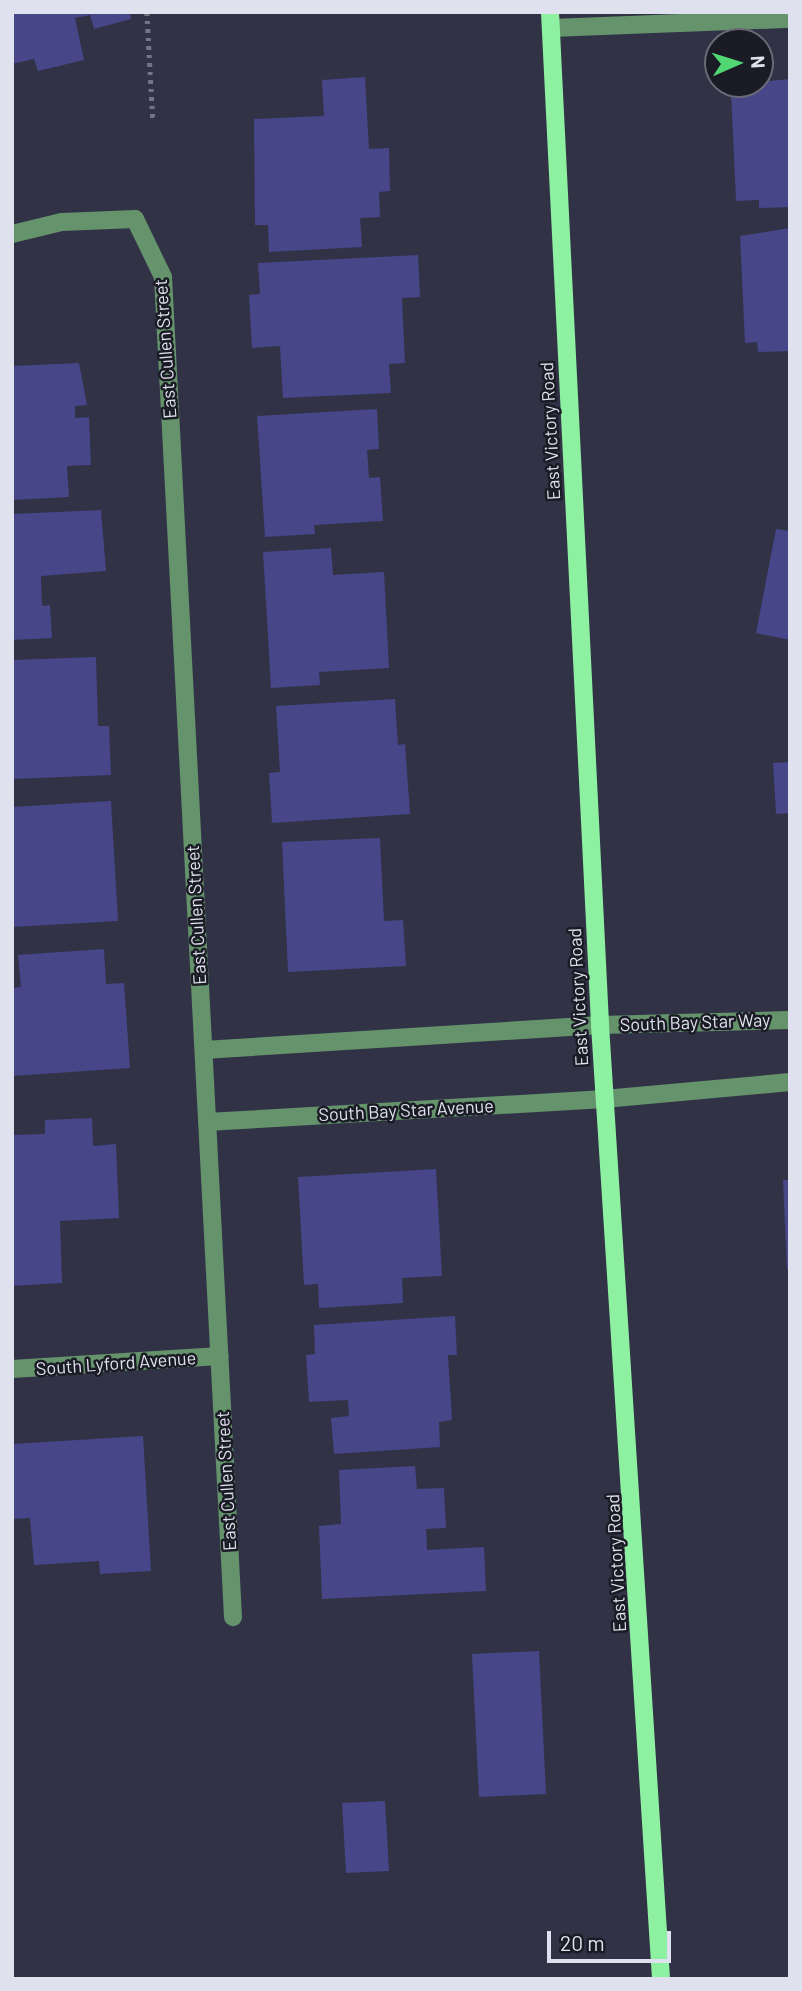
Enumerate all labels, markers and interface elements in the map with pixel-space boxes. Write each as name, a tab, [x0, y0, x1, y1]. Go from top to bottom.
north arrow	[704, 28, 774, 98]
text: N	[747, 55, 770, 69]
street label: East Cullen Street	[149, 279, 181, 419]
street label: East Victory Road	[536, 361, 564, 501]
street label: East Cullen Street	[182, 845, 210, 985]
street label: East Victory Road	[564, 927, 592, 1067]
street label: South Bay Star Way	[619, 1009, 771, 1035]
street label: South Bay Star Avenue	[318, 1095, 494, 1125]
street label: South Lyford Avenue	[35, 1347, 197, 1379]
street label: East Cullen Street	[212, 1411, 240, 1551]
street label: East Victory Road	[602, 1493, 630, 1633]
scale bar	[550, 1918, 674, 1962]
text: 20 m	[560, 1930, 605, 1955]

